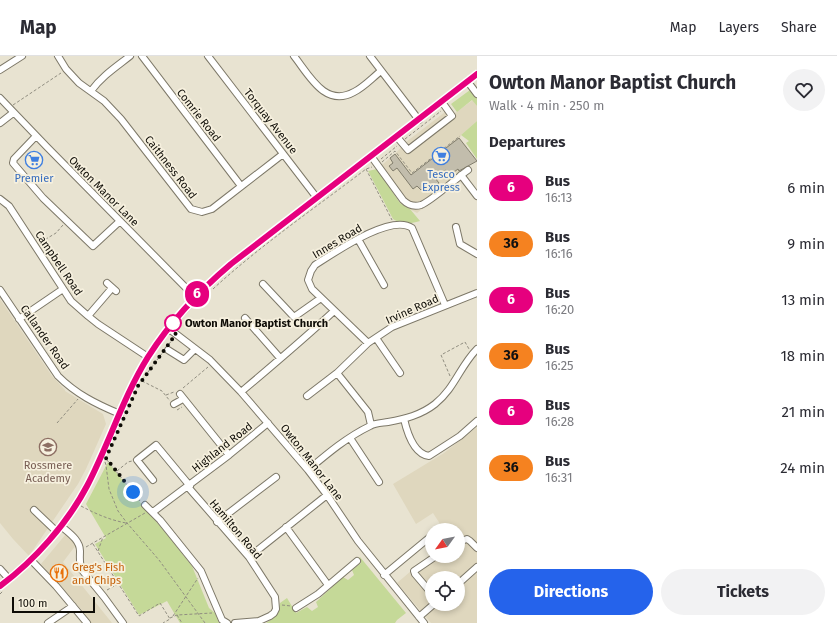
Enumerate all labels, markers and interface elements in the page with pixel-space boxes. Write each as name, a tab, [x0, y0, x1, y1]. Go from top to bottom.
text: Map	[20, 16, 57, 39]
text: Map	[670, 19, 696, 36]
text: Layers	[718, 19, 759, 36]
text: Share	[781, 19, 817, 36]
button: heart	[783, 69, 825, 111]
text: Owton Manor Baptist Church	[489, 71, 736, 94]
street label: Comrie Road	[174, 86, 223, 144]
street label: Torquay Avenue	[241, 86, 300, 156]
text: Walk · 4 min · 250 m	[489, 98, 604, 113]
street label: Caithness Road	[142, 133, 199, 201]
text: Departures	[489, 133, 566, 151]
supermarket icon: Tesco Express	[431, 146, 451, 166]
supermarket icon: Premier	[24, 150, 44, 170]
street label: Owton Manor Lane	[66, 154, 141, 229]
place label: Tesco Express	[422, 168, 460, 194]
place label: Premier	[15, 172, 54, 185]
text: Bus	[545, 172, 570, 190]
text: 6	[507, 179, 515, 196]
text: 6 min	[787, 179, 825, 197]
text: 16:13	[545, 190, 572, 205]
street label: Innes Road	[310, 222, 364, 261]
street label: Campbell Road	[32, 228, 85, 298]
text: Bus	[545, 228, 570, 246]
text: 36	[503, 235, 519, 252]
text: 9 min	[787, 235, 825, 253]
text: 16:16	[545, 246, 573, 261]
line badge: 6	[184, 281, 210, 307]
text: Bus	[545, 284, 570, 302]
text: 6	[193, 285, 201, 302]
text: 6	[507, 291, 515, 308]
text: 13 min	[781, 291, 825, 309]
street label: Irvine Road	[384, 292, 441, 327]
street label: Callander Road	[18, 302, 72, 372]
text: 16:20	[545, 302, 574, 317]
marker: Owton Manor Baptist Church	[164, 314, 182, 332]
place label: Owton Manor Baptist Church	[185, 317, 328, 330]
text: Bus	[545, 340, 570, 358]
text: 36	[503, 347, 519, 364]
text: 18 min	[780, 347, 825, 365]
text: 16:25	[545, 358, 574, 373]
text: Bus	[545, 396, 570, 414]
text: 6	[507, 403, 515, 420]
text: 21 min	[782, 403, 825, 421]
text: 16:28	[545, 414, 574, 429]
street label: Highland Road	[189, 420, 255, 475]
street label: Owton Manor Lane	[278, 421, 346, 503]
school or university icon: Rossmere Academy	[38, 437, 58, 457]
text: Bus	[545, 452, 570, 470]
place label: Rossmere Academy	[24, 459, 72, 485]
text: 36	[503, 459, 519, 476]
text: 24 min	[780, 459, 825, 477]
text: 16:31	[545, 470, 573, 485]
your location	[123, 482, 143, 502]
street label: Hamilton Road	[207, 497, 264, 562]
north arrow	[425, 523, 465, 563]
map controls	[425, 523, 465, 611]
place label: Greg's Fish and Chips	[72, 561, 125, 587]
restaurant icon: Greg's Fish and Chips	[49, 563, 69, 583]
button: Directions	[489, 569, 653, 615]
button: Tickets	[661, 569, 825, 615]
button: locate	[425, 571, 465, 611]
scale bar	[12, 595, 95, 614]
text: 100 m	[18, 597, 47, 610]

